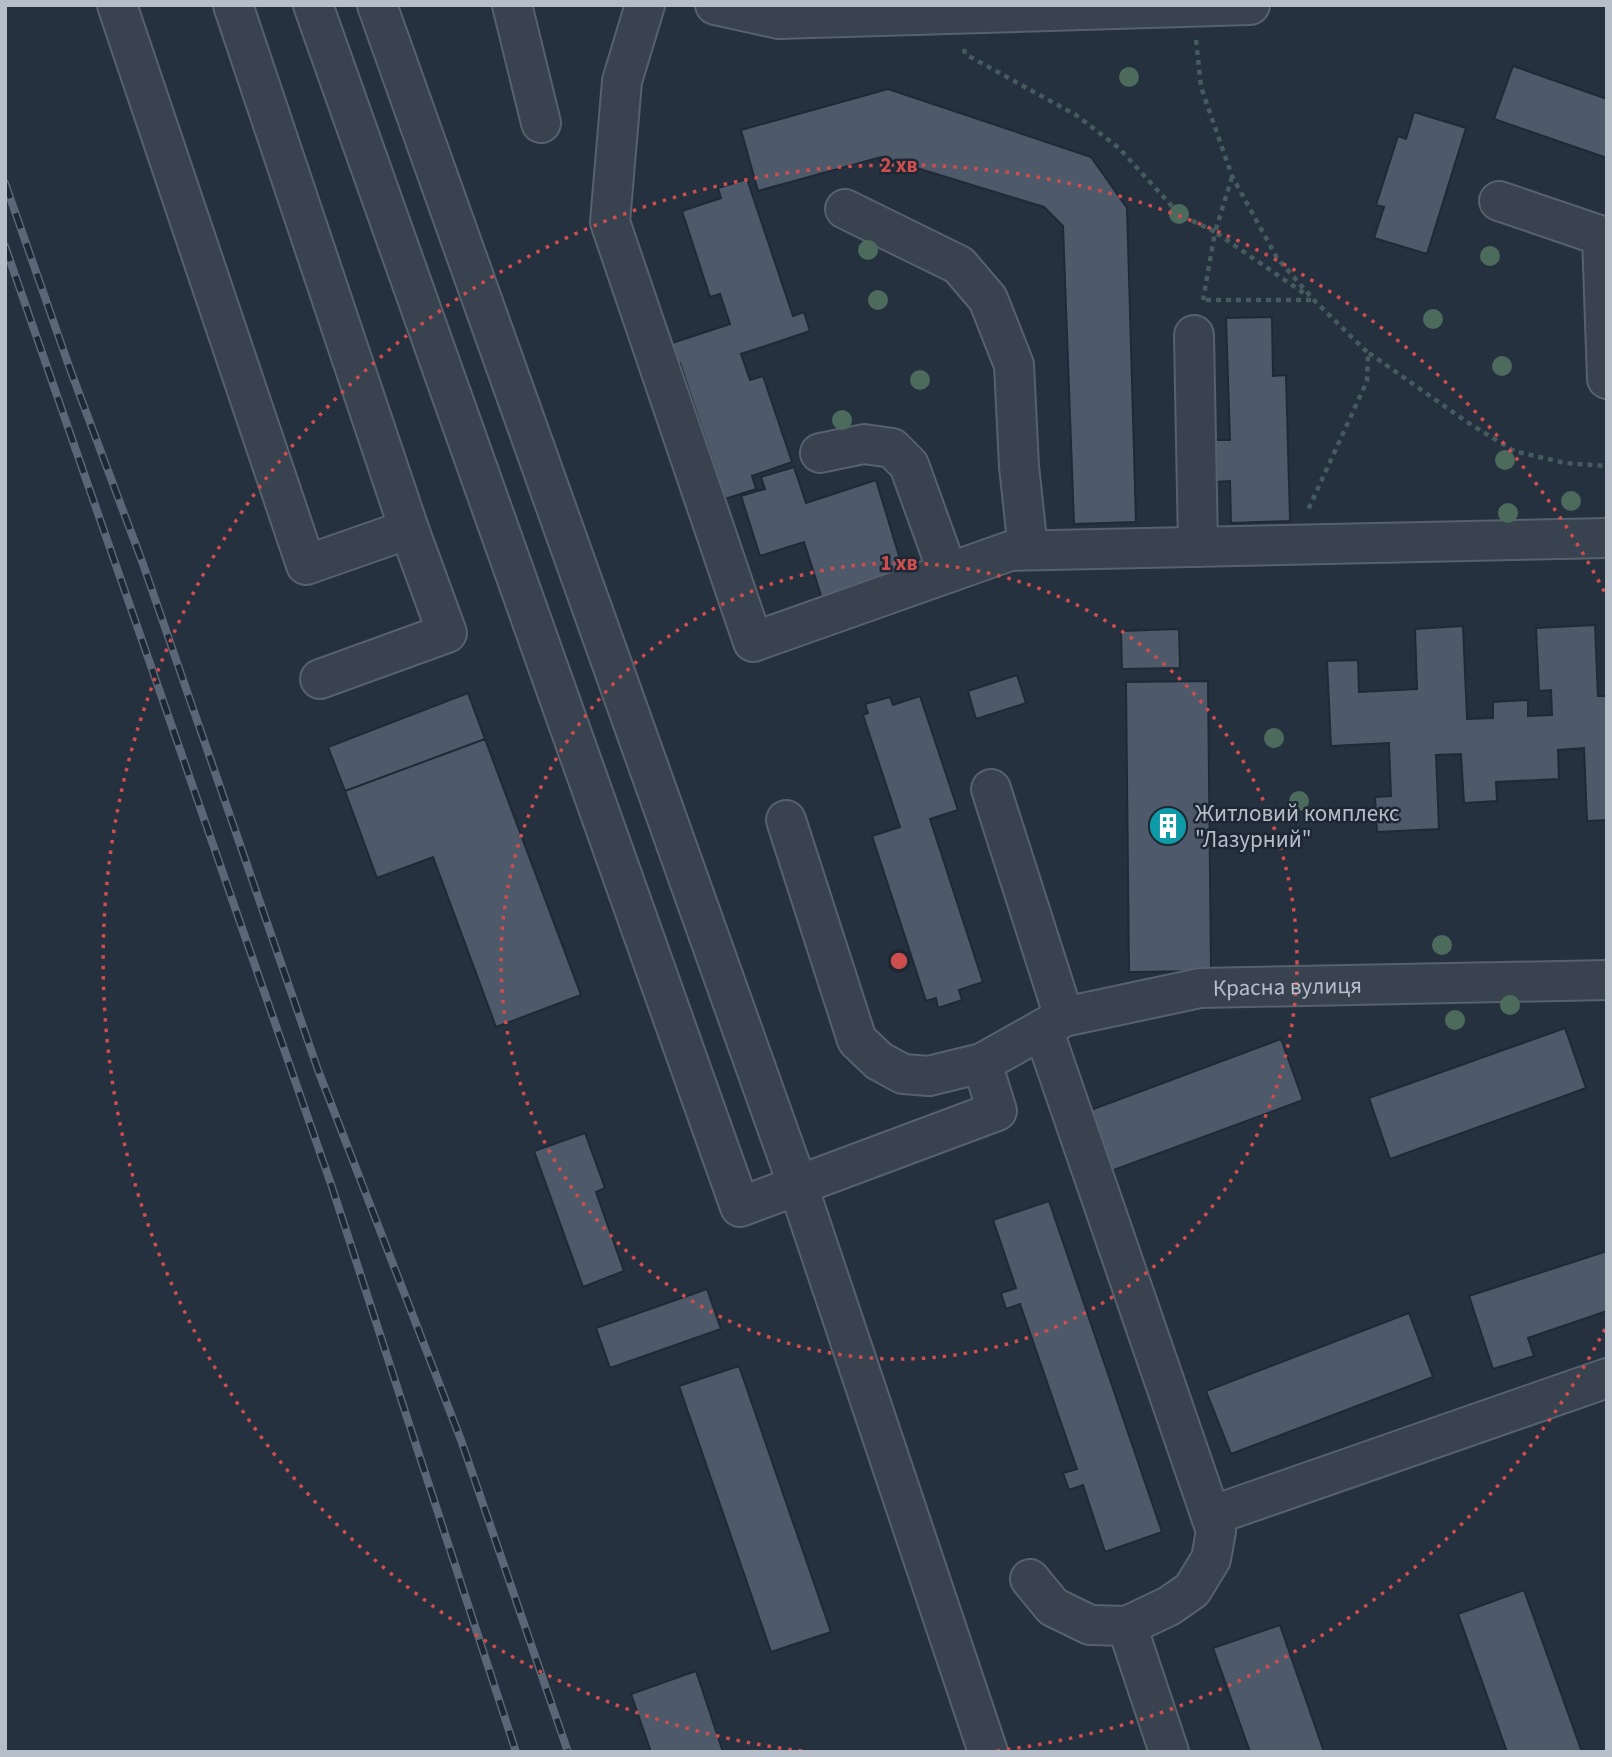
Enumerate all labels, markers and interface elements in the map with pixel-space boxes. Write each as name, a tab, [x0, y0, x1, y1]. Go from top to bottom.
text: 2 хв	[880, 150, 918, 180]
text: 1 хв	[880, 548, 918, 578]
place label: Житловий комплекс "Лазурний"	[1195, 797, 1400, 856]
building icon: Житловий комплекс "Лазурний"	[1147, 805, 1189, 847]
centre of rings	[887, 949, 911, 973]
street label: Красна вулиця	[1213, 969, 1362, 1005]

